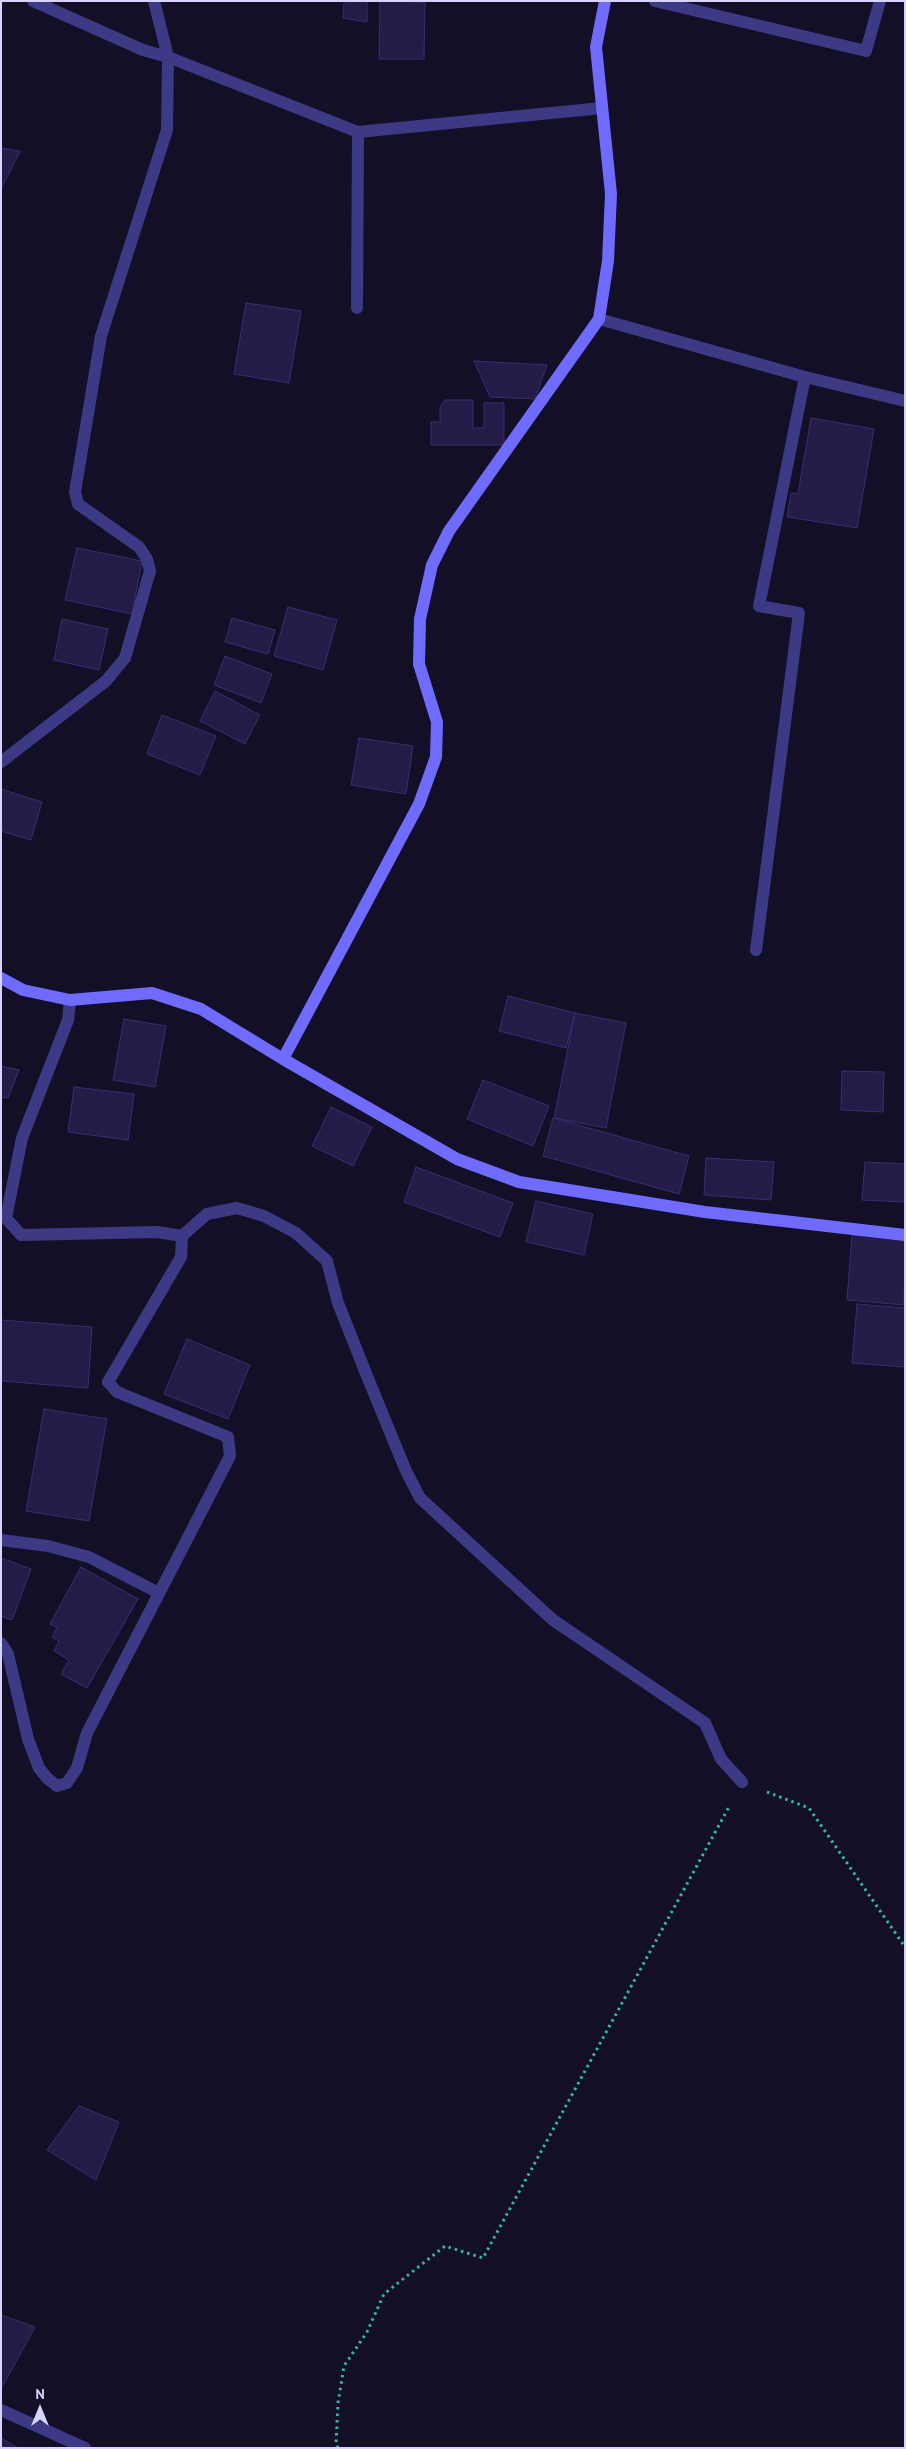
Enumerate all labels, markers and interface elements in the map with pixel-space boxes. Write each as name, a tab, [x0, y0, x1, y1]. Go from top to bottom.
north arrow	[15, 2384, 65, 2434]
text: N	[35, 2385, 45, 2403]

